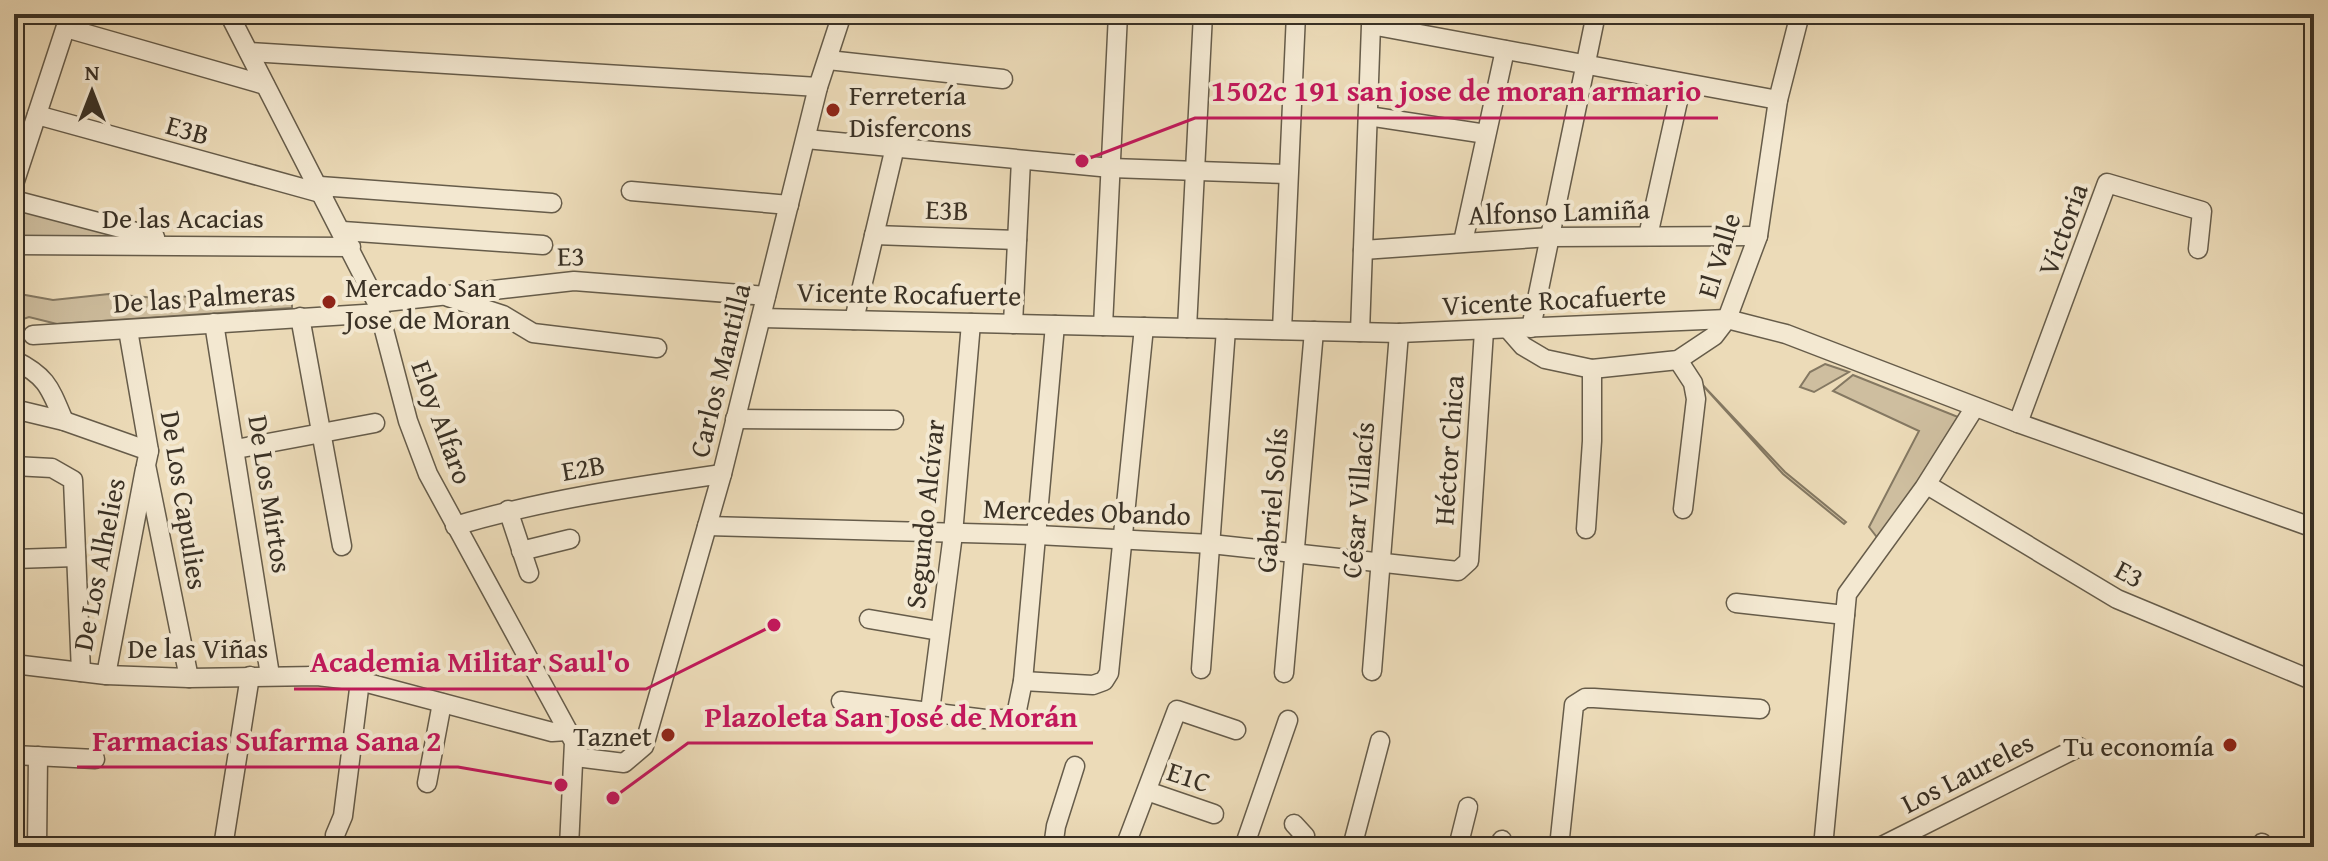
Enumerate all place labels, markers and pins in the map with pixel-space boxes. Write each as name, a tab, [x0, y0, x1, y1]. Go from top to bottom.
callout: 1502c 191 san jose de moran armario	[1195, 64, 1718, 118]
place label: Ferretería Disfercons	[849, 74, 972, 147]
marker: Ferretería Disfercons	[824, 101, 842, 119]
place label: Mercado San Jose de Moran	[342, 266, 511, 339]
marker: Mercado San Jose de Moran	[320, 293, 338, 311]
callout: Academia Militar Saul'o	[294, 635, 646, 689]
callout: Plazoleta San José de Morán	[688, 689, 1093, 743]
callout: Farmacias Sufarma Sana 2	[77, 713, 458, 767]
place label: Taznet	[573, 715, 652, 756]
place label: Tu economía	[2063, 725, 2215, 766]
marker: Taznet	[659, 726, 677, 744]
marker: Tu economía	[2221, 736, 2239, 754]

